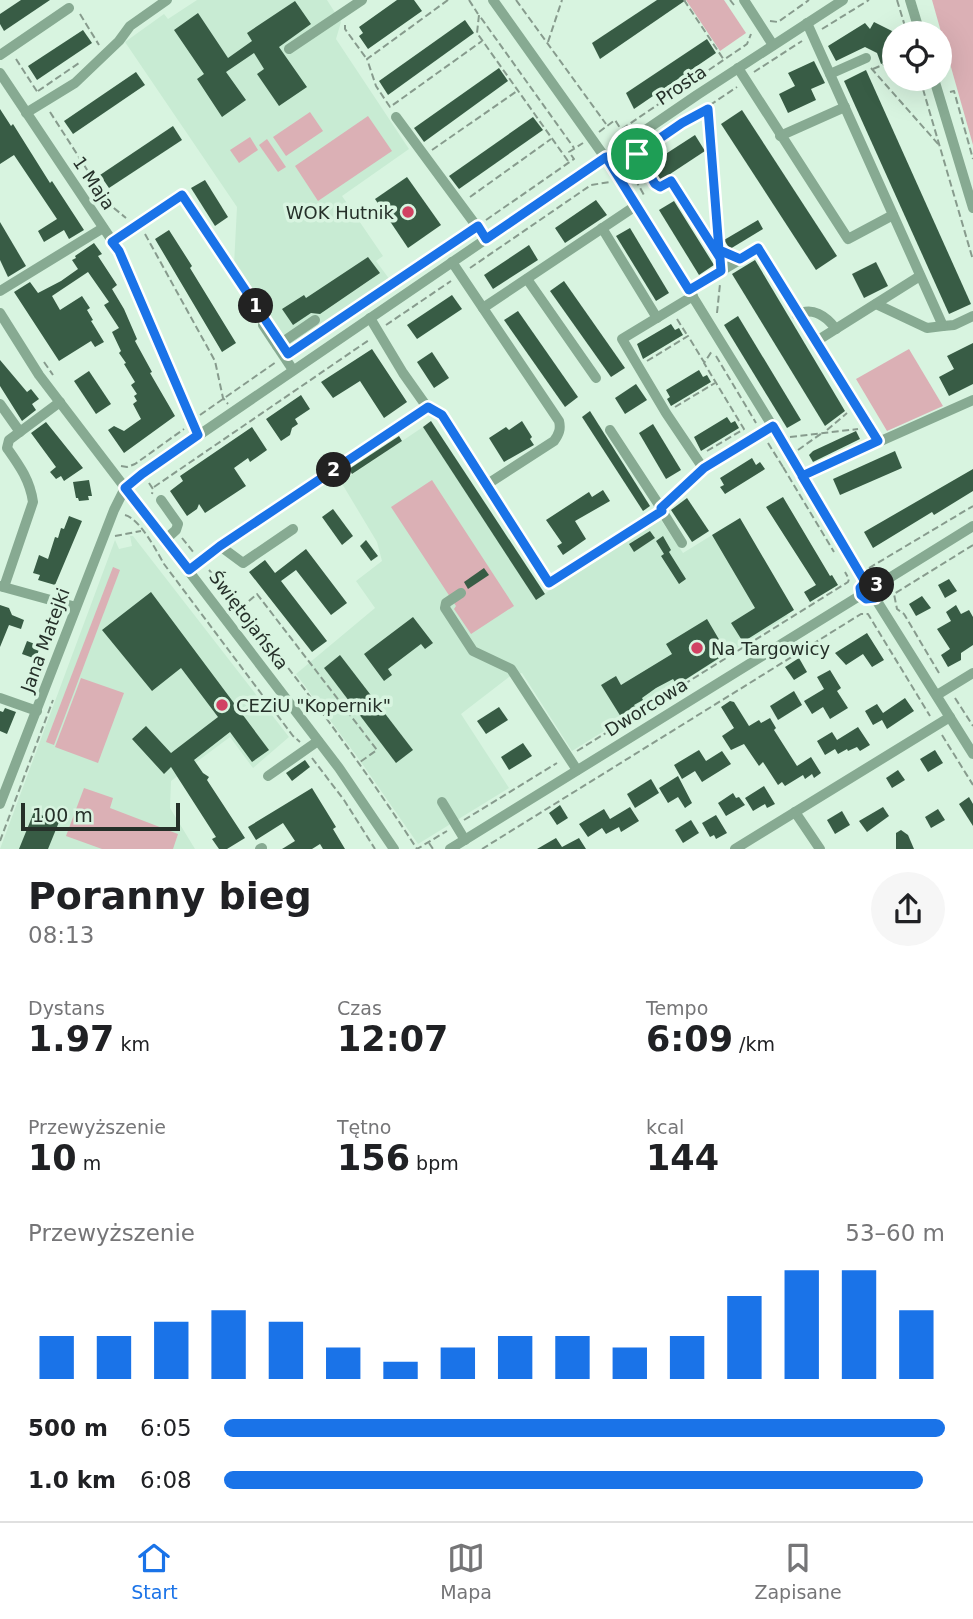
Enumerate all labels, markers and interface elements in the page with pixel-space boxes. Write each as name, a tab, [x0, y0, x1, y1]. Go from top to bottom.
map controls	[882, 21, 952, 91]
button: locate	[882, 21, 952, 91]
street label: Prosta	[652, 61, 710, 109]
pin	[607, 124, 667, 184]
icon: arrive	[618, 135, 656, 173]
street label: 1 Maja	[69, 152, 119, 214]
place label: WOK Hutnik	[286, 202, 395, 223]
marker: WOK Hutnik	[400, 204, 416, 220]
pin: 1	[238, 288, 274, 324]
text: 1	[249, 294, 262, 316]
pin: 2	[316, 452, 352, 488]
text: 2	[327, 458, 340, 480]
street label: Świętojańska	[205, 566, 293, 674]
pin: 3	[860, 568, 894, 602]
text: 3	[870, 573, 883, 595]
street label: Jana Matejki	[16, 585, 74, 696]
place label: Na Targowicy	[711, 638, 830, 659]
marker: Na Targowicy	[689, 640, 705, 656]
street label: Dworcowa	[601, 673, 691, 741]
place label: CEZiU "Kopernik"	[236, 695, 391, 716]
marker: CEZiU "Kopernik"	[214, 697, 230, 713]
scale bar	[21, 800, 180, 832]
text: 100 m	[32, 804, 93, 826]
button: share	[871, 872, 945, 946]
text: Poranny bieg	[28, 874, 312, 918]
text: 08:13	[28, 922, 94, 948]
text: Dystans	[28, 997, 105, 1019]
text: Czas	[337, 997, 382, 1019]
text: Tempo	[646, 997, 708, 1019]
text: 1.97	[28, 1019, 114, 1059]
text: 12:07	[337, 1019, 448, 1059]
text: 6:09	[646, 1019, 733, 1059]
text: km	[114, 1033, 150, 1055]
text: /km	[733, 1033, 775, 1055]
text: Przewyższenie	[28, 1116, 166, 1138]
text: Tętno	[337, 1116, 391, 1138]
text: kcal	[646, 1116, 684, 1138]
text: 10	[28, 1138, 77, 1178]
text: 156	[337, 1138, 410, 1178]
text: 144	[646, 1138, 719, 1178]
text: m	[77, 1152, 101, 1174]
text: bpm	[410, 1152, 459, 1174]
text: Przewyższenie	[28, 1220, 195, 1246]
text: 53–60 m	[845, 1220, 945, 1246]
text: 500 m	[28, 1415, 108, 1441]
text: 6:05	[140, 1415, 192, 1441]
text: 1.0 km	[28, 1467, 116, 1493]
text: 6:08	[140, 1467, 192, 1493]
tab: Start	[131, 1539, 178, 1603]
tab: Mapa	[440, 1539, 492, 1603]
tab: Zapisane	[754, 1539, 842, 1603]

